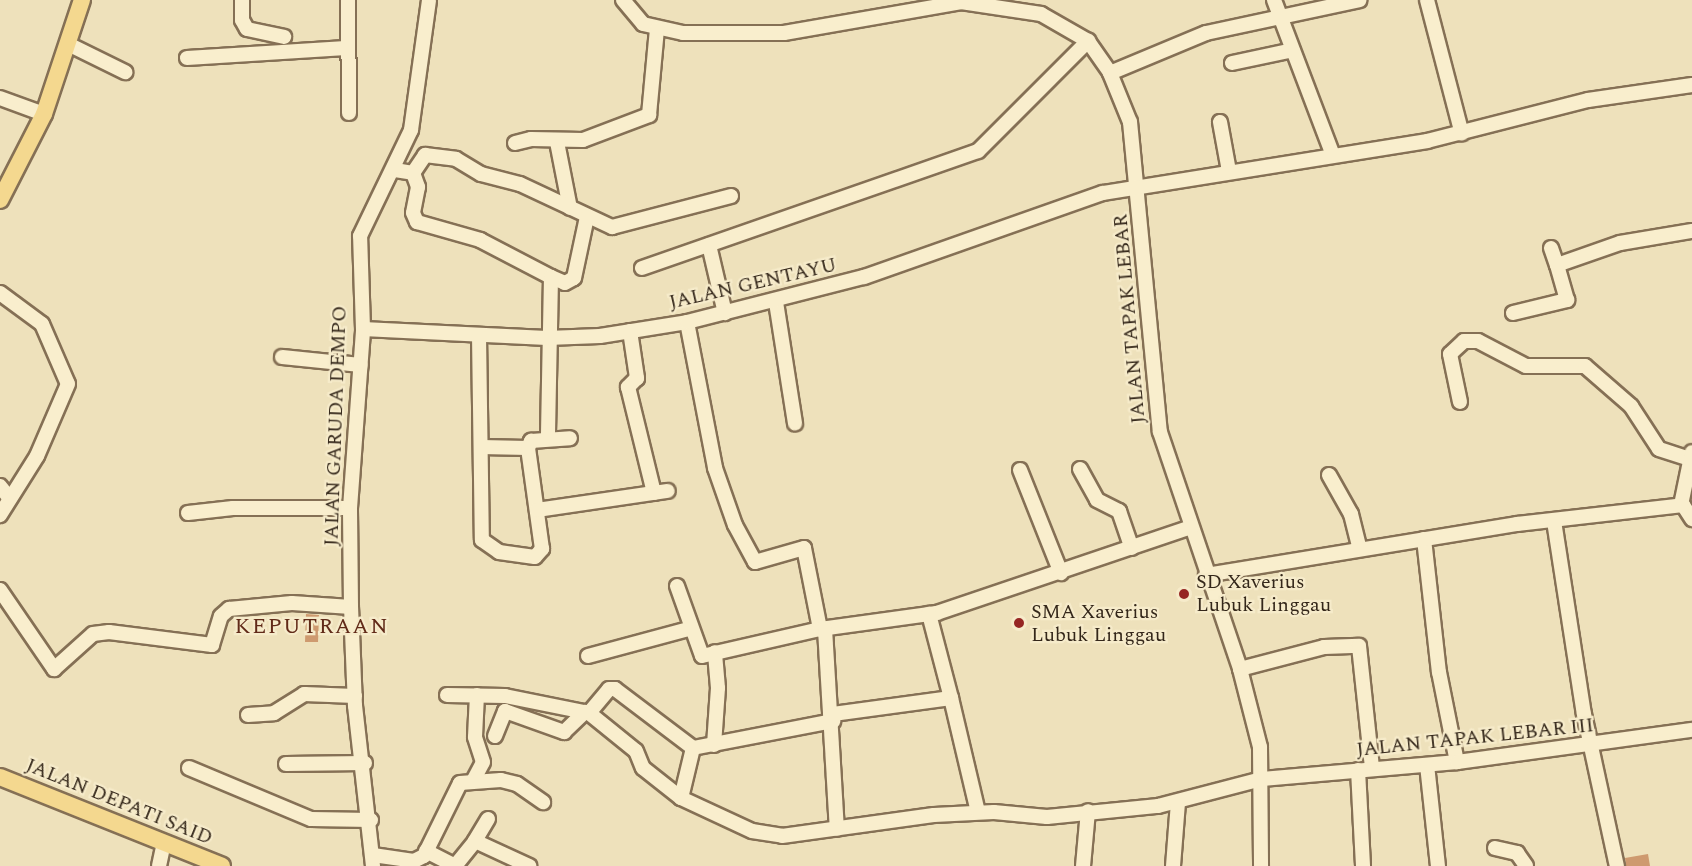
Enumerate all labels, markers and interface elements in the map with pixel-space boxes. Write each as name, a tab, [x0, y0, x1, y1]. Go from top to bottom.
street label: JALAN TAPAK LEBAR	[1109, 213, 1151, 425]
street label: JALAN GENTAYU	[667, 253, 839, 315]
street label: JALAN GARUDA DEMPO	[320, 305, 352, 547]
place label: SD Xaverius Lubuk Linggau	[1196, 570, 1331, 617]
marker: SD Xaverius Lubuk Linggau	[1177, 587, 1191, 601]
place label: SMA Xaverius Lubuk Linggau	[1031, 600, 1166, 647]
district label: KEPUTRAAN	[235, 614, 389, 640]
marker: SMA Xaverius Lubuk Linggau	[1012, 616, 1026, 630]
street label: JALAN TAPAK LEBAR III	[1355, 714, 1595, 762]
street label: JALAN DEPATI SAID	[22, 754, 216, 850]

